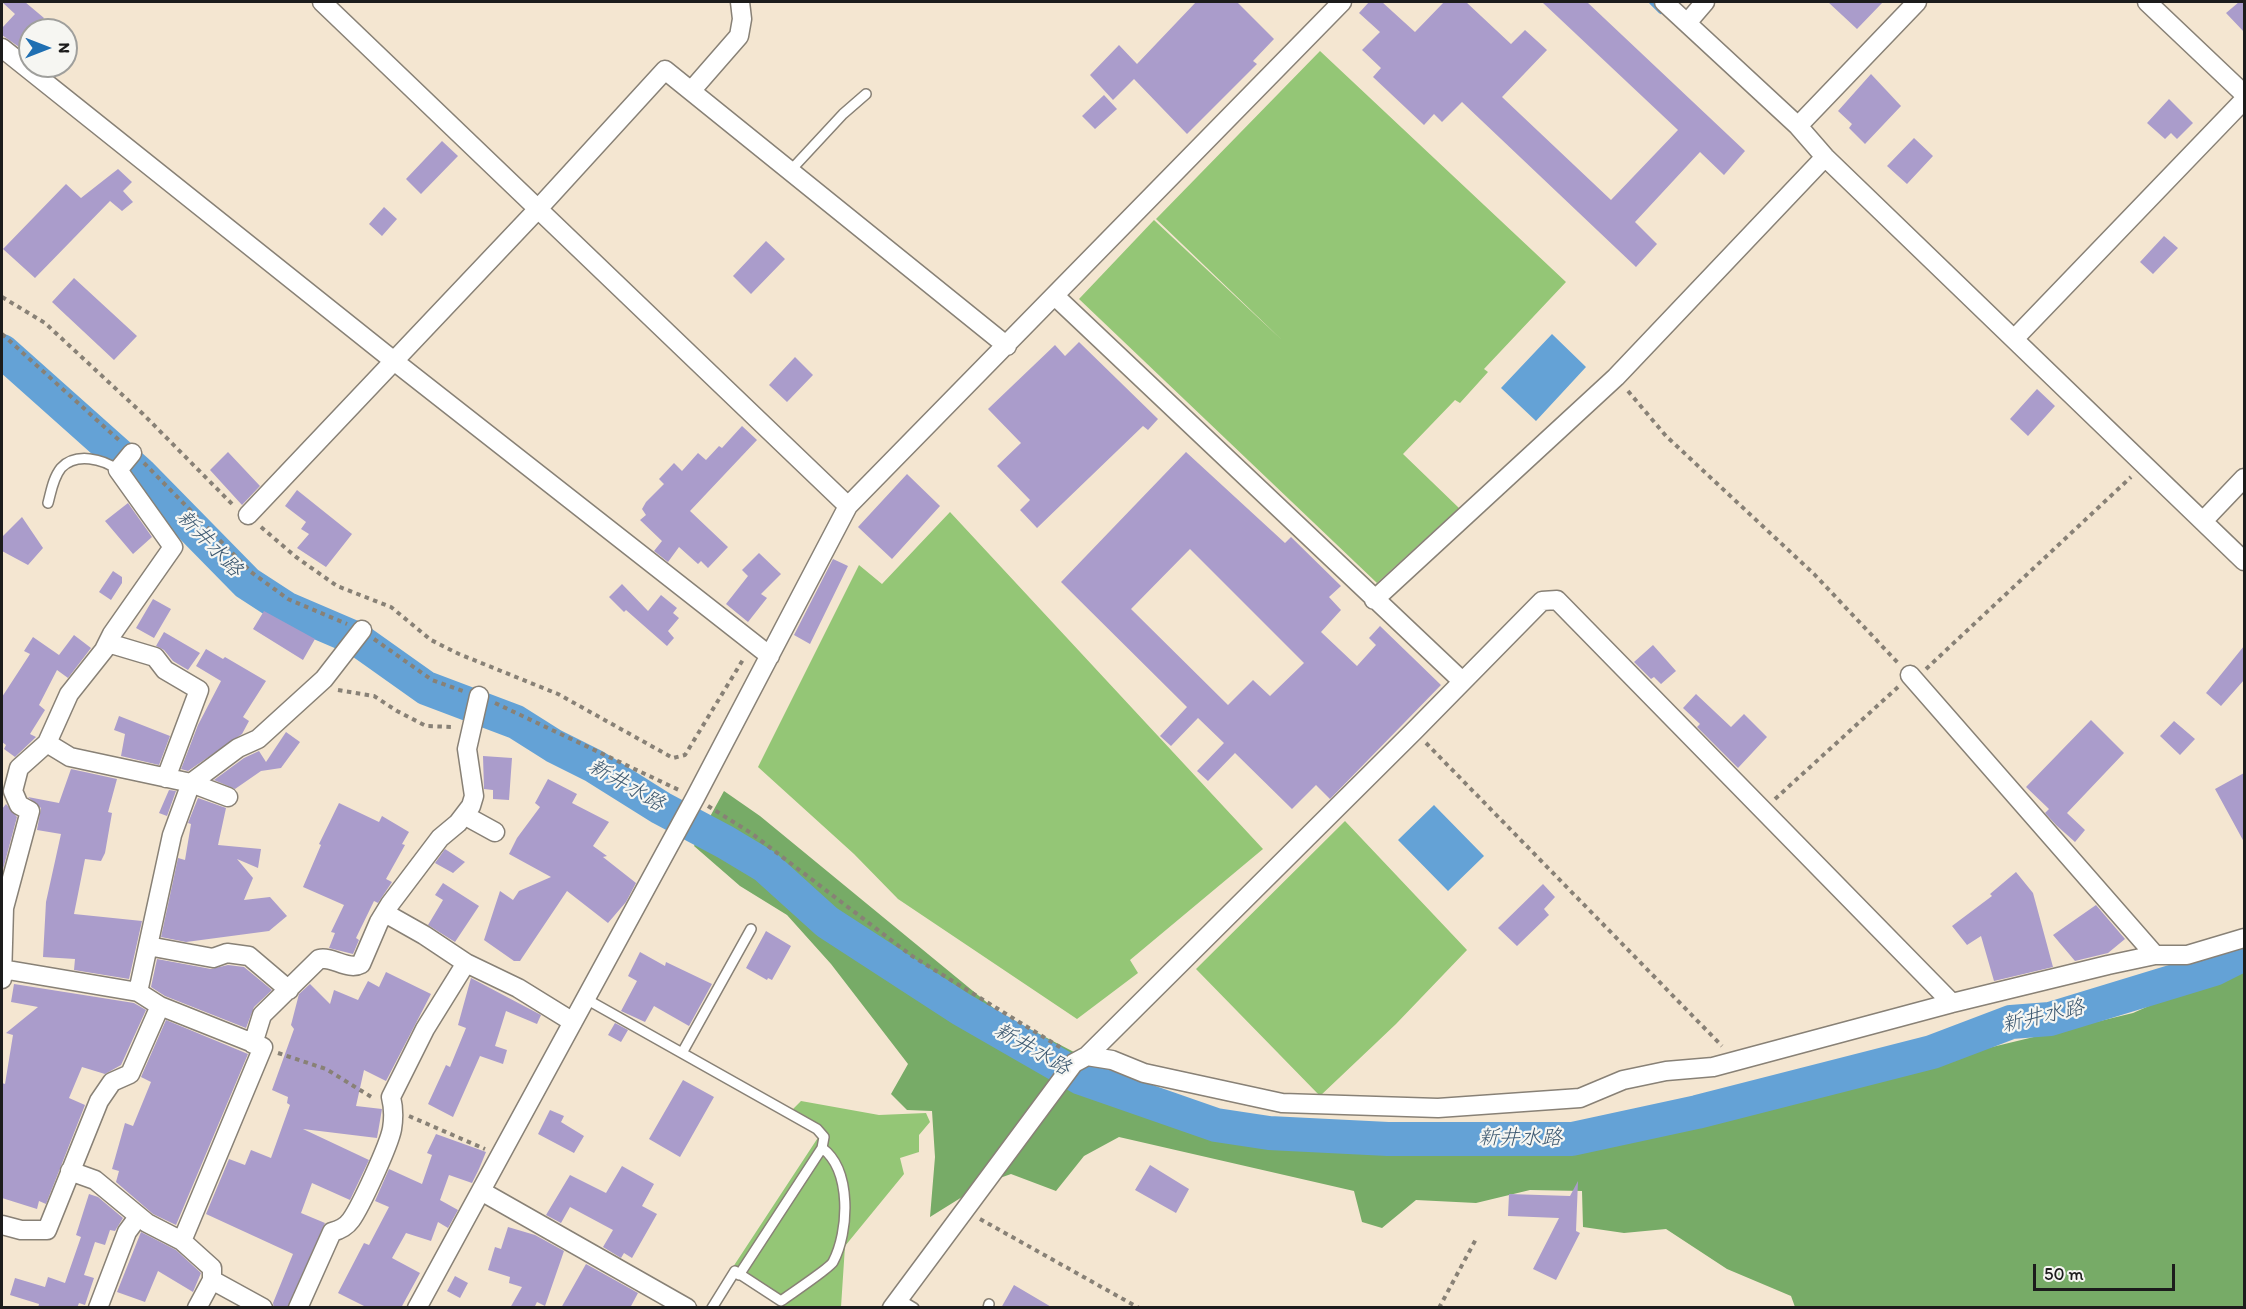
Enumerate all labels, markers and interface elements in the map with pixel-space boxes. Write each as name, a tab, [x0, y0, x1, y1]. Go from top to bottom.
north arrow	[18, 18, 78, 78]
text: N	[55, 43, 74, 53]
water label: 新井水路	[171, 505, 247, 583]
water label: 新井水路	[583, 754, 669, 818]
water label: 新井水路	[1999, 995, 2087, 1039]
water label: 新井水路	[989, 1018, 1075, 1082]
water label: 新井水路	[1478, 1126, 1562, 1152]
scale bar	[2036, 1252, 2178, 1290]
text: 50 m	[2044, 1263, 2084, 1285]

